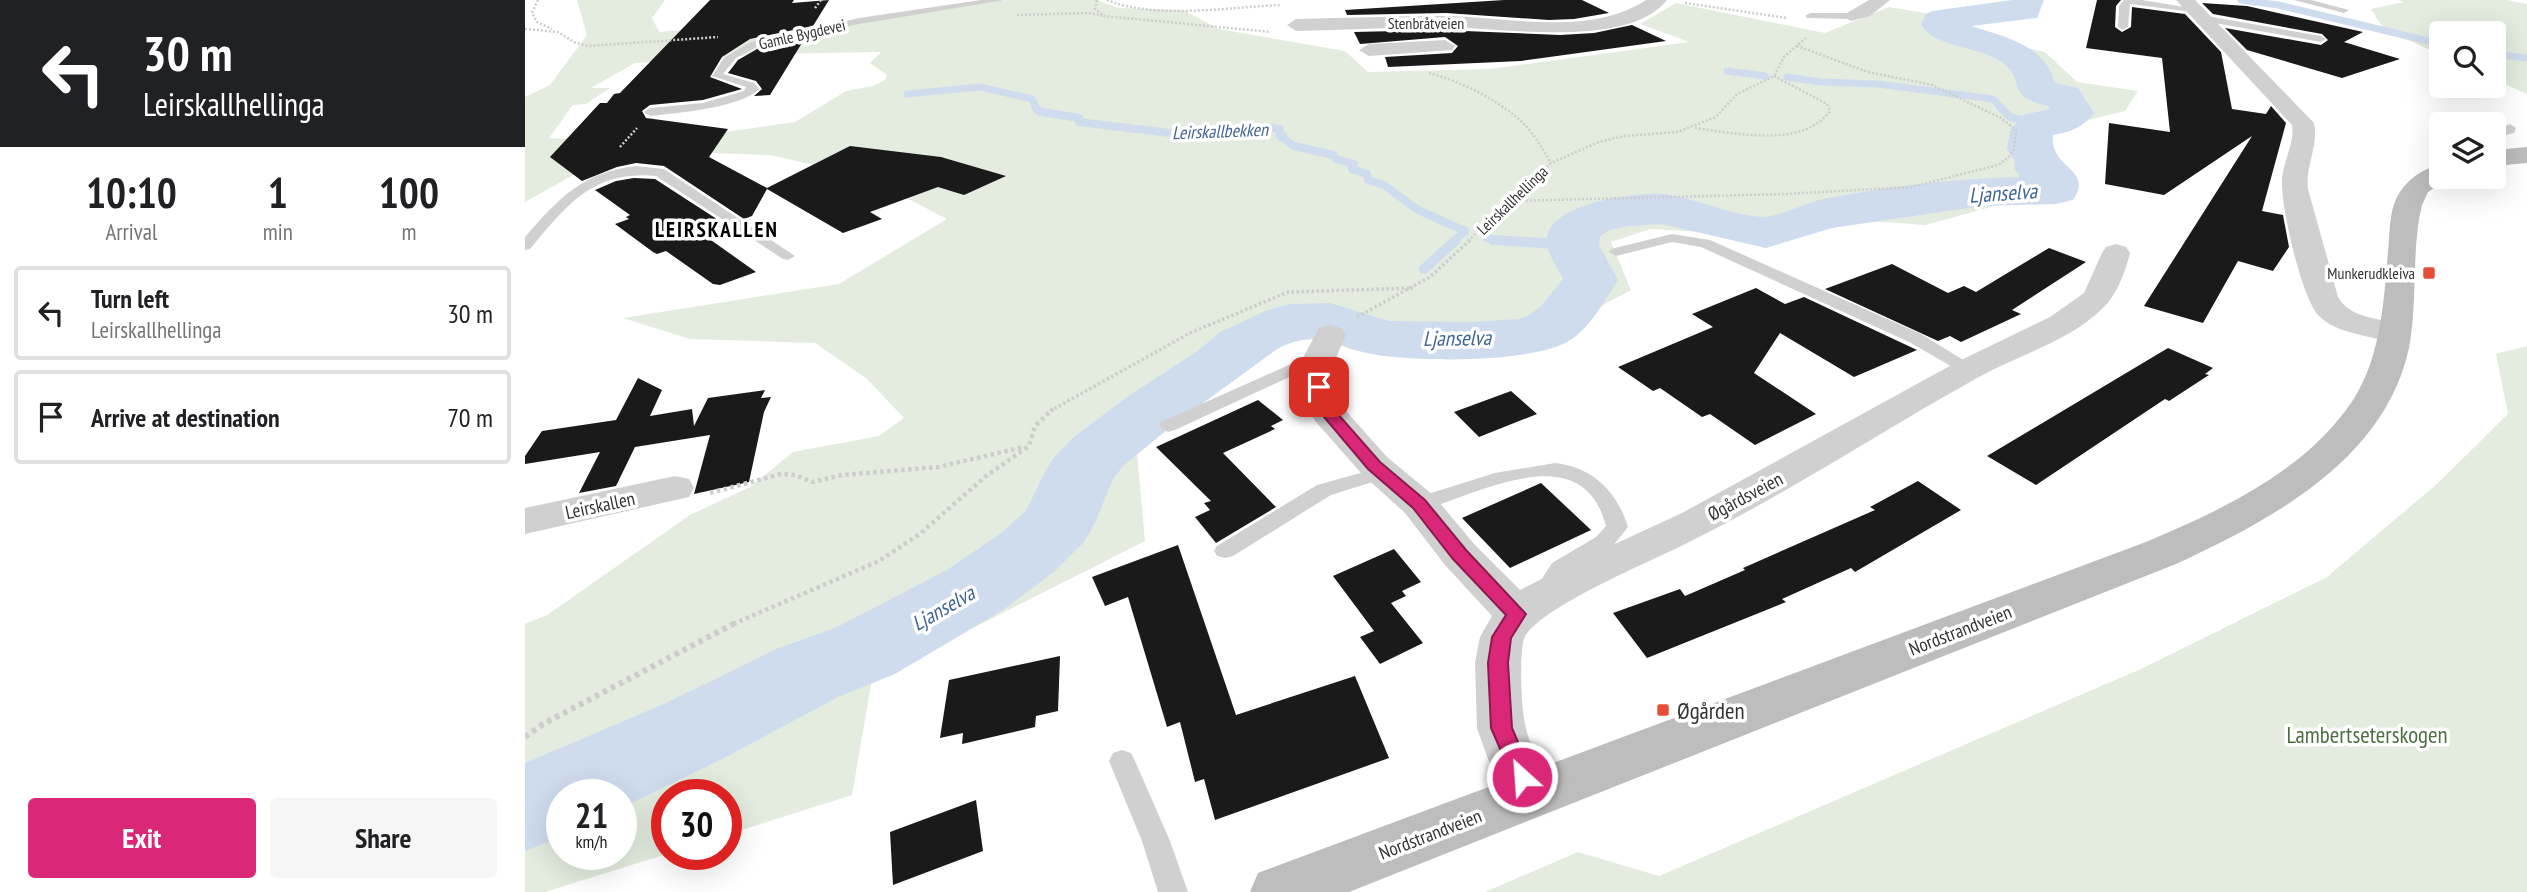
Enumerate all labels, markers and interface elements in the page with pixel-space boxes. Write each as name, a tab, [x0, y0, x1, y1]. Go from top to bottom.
street label: Stenbråtveien	[1388, 13, 1464, 33]
street label: Gamle Bygdevei	[757, 14, 847, 54]
text: 30 m	[143, 21, 232, 85]
map controls	[2429, 21, 2506, 189]
button: search	[2429, 21, 2506, 98]
icon: left	[28, 28, 119, 119]
text: Leirskallhellinga	[143, 83, 325, 125]
button: layers	[2429, 112, 2506, 189]
water label: Leirskallbekken	[1172, 118, 1269, 144]
street label: Leirskallhellinga	[1472, 161, 1552, 239]
text: 10:10	[86, 165, 177, 220]
text: 1	[268, 165, 288, 220]
text: 100	[379, 165, 439, 220]
water label: Ljanselva	[1968, 177, 2039, 209]
district label: LEIRSKALLEN	[655, 216, 779, 243]
text: Arrival	[105, 217, 157, 246]
text: min	[263, 217, 293, 246]
text: m	[401, 217, 416, 246]
place label: Munkerudkleiva	[2327, 263, 2415, 283]
marker: Munkerudkleiva	[2421, 265, 2437, 281]
text: Turn left	[91, 282, 169, 315]
icon: left	[32, 294, 70, 332]
text: 30 m	[447, 297, 493, 330]
text: Leirskallhellinga	[91, 315, 222, 344]
water label: Ljanselva	[1423, 324, 1493, 352]
pin	[1289, 357, 1349, 417]
icon: arrive	[1300, 368, 1338, 406]
icon: arrive	[32, 398, 70, 436]
text: Arrive at destination	[91, 401, 280, 434]
text: 70 m	[447, 401, 493, 434]
street label: Øgårdsveien	[1703, 466, 1787, 526]
street label: Leirskallen	[563, 486, 637, 524]
water label: Ljanselva	[907, 578, 981, 637]
street label: Nordstrandveien	[1905, 599, 2015, 661]
place label: Øgården	[1677, 696, 1745, 725]
marker: Øgården	[1655, 702, 1671, 718]
park label: Lambertseterskogen	[2286, 720, 2448, 749]
position arrow	[1485, 740, 1559, 814]
speed limit sign: 30	[651, 779, 742, 870]
text: 21	[575, 792, 608, 838]
button: Exit	[28, 798, 256, 878]
button: Share	[270, 798, 497, 878]
street label: Nordstrandveien	[1375, 803, 1485, 865]
text: km/h	[576, 830, 607, 853]

